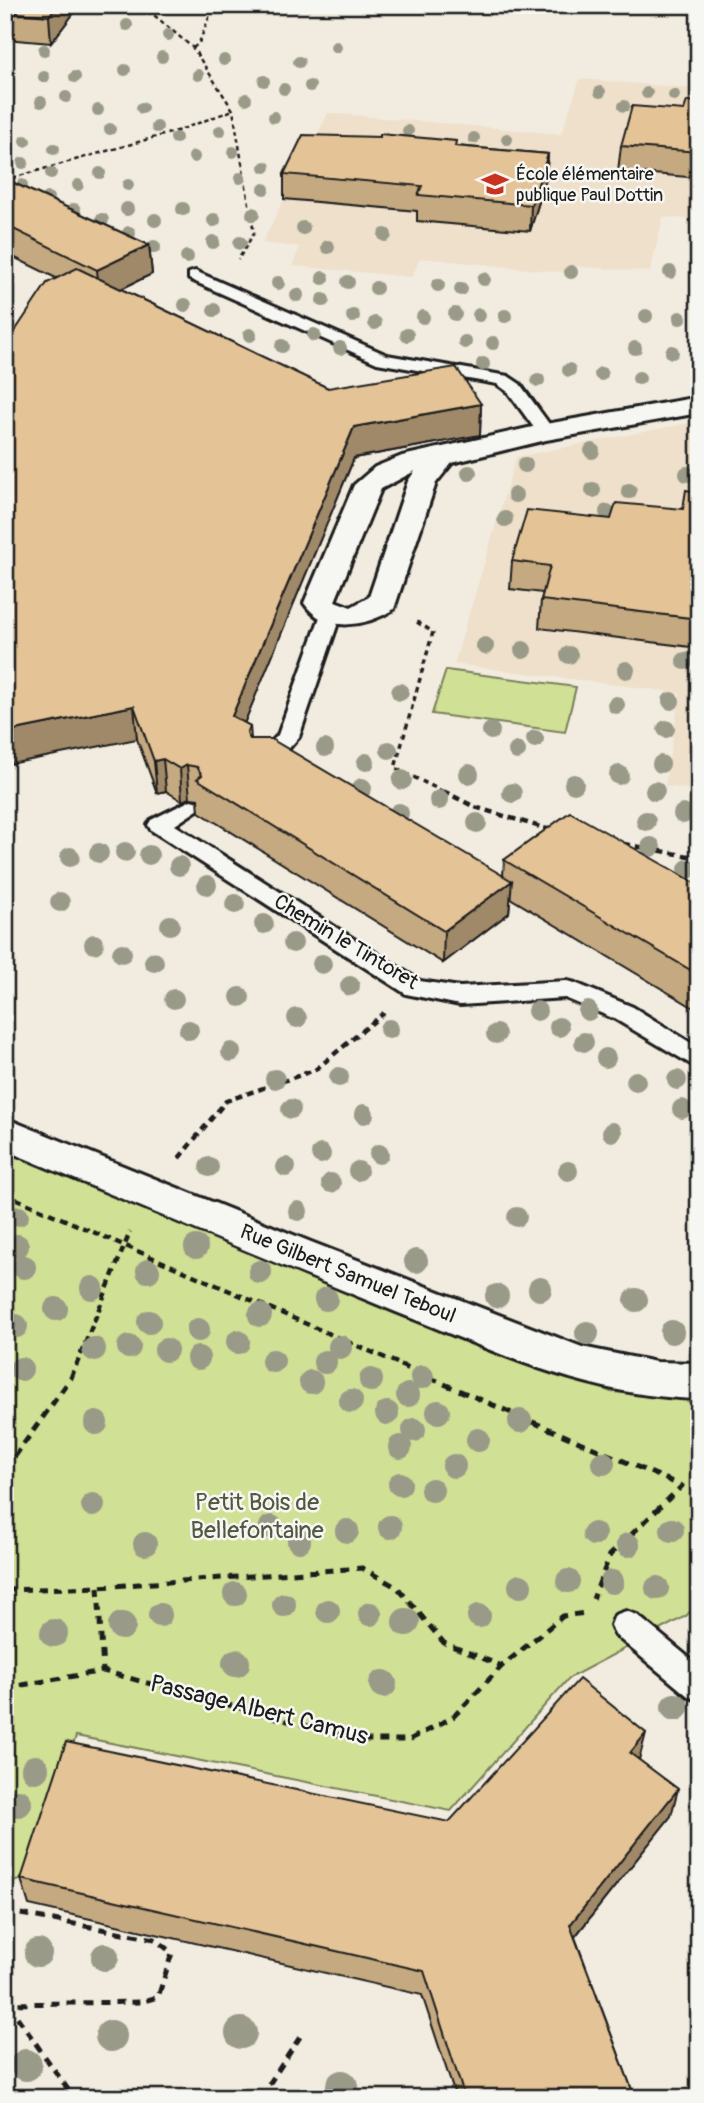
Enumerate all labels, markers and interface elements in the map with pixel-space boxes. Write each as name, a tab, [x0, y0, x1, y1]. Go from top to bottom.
place label: École élémentaire publique Paul Dottin	[516, 163, 663, 207]
school or university icon: École élémentaire publique Paul Dottin	[480, 169, 510, 199]
street label: Chemin le Tintoret	[269, 888, 424, 996]
street label: Rue Gilbert Samuel Teboul	[236, 1218, 460, 1330]
park label: Petit Bois de Bellefontaine	[190, 1488, 324, 1545]
street label: Passage Albert Camus	[147, 1669, 371, 1751]

